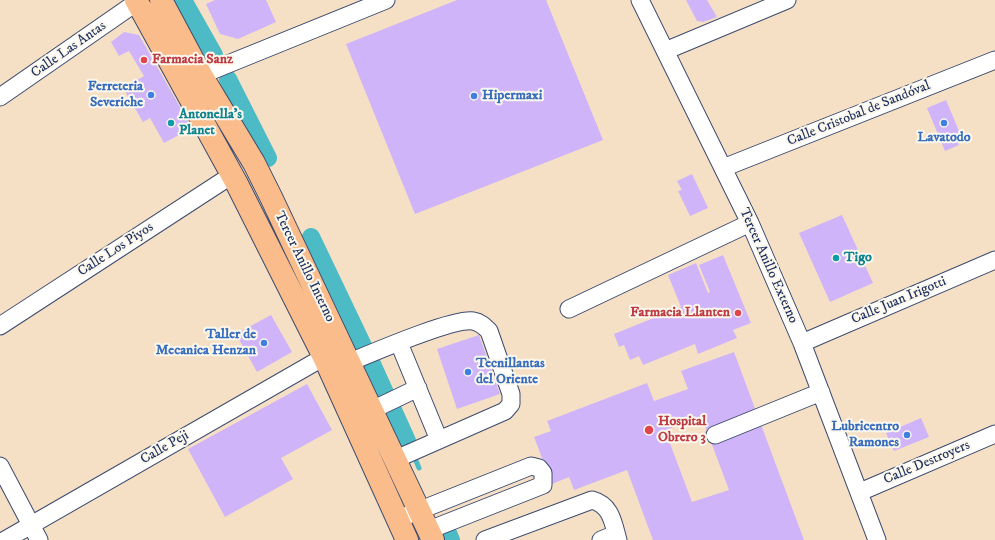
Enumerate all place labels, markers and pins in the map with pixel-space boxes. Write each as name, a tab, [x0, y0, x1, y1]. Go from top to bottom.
place label: Farmacia Sanz	[152, 52, 233, 68]
marker: Farmacia Sanz	[139, 55, 149, 65]
place label: Ferreteria Severiche	[88, 79, 143, 112]
place label: Hipermaxi	[482, 88, 542, 104]
marker: Ferreteria Severiche	[146, 90, 156, 100]
marker: Hipermaxi	[469, 91, 479, 101]
place label: Antonella's Planet	[179, 107, 242, 140]
marker: Antonella's Planet	[166, 118, 176, 128]
marker: Lavatodo	[939, 118, 949, 128]
place label: Lavatodo	[917, 130, 971, 146]
place label: Tigo	[844, 250, 872, 266]
marker: Tigo	[831, 253, 841, 263]
place label: Farmacia Llanten	[630, 305, 730, 321]
marker: Farmacia Llanten	[733, 308, 743, 318]
place label: Taller de Mecanica Henzan	[156, 327, 256, 360]
marker: Taller de Mecanica Henzan	[259, 338, 269, 348]
place label: Tecnillantas del Oriente	[476, 356, 545, 388]
marker: Tecnillantas del Oriente	[463, 367, 473, 377]
place label: Hospital Obrero 3	[658, 414, 706, 446]
place label: Lubricentro Ramones	[831, 419, 899, 452]
marker: Hospital Obrero 3	[643, 424, 655, 436]
marker: Lubricentro Ramones	[902, 430, 912, 440]

